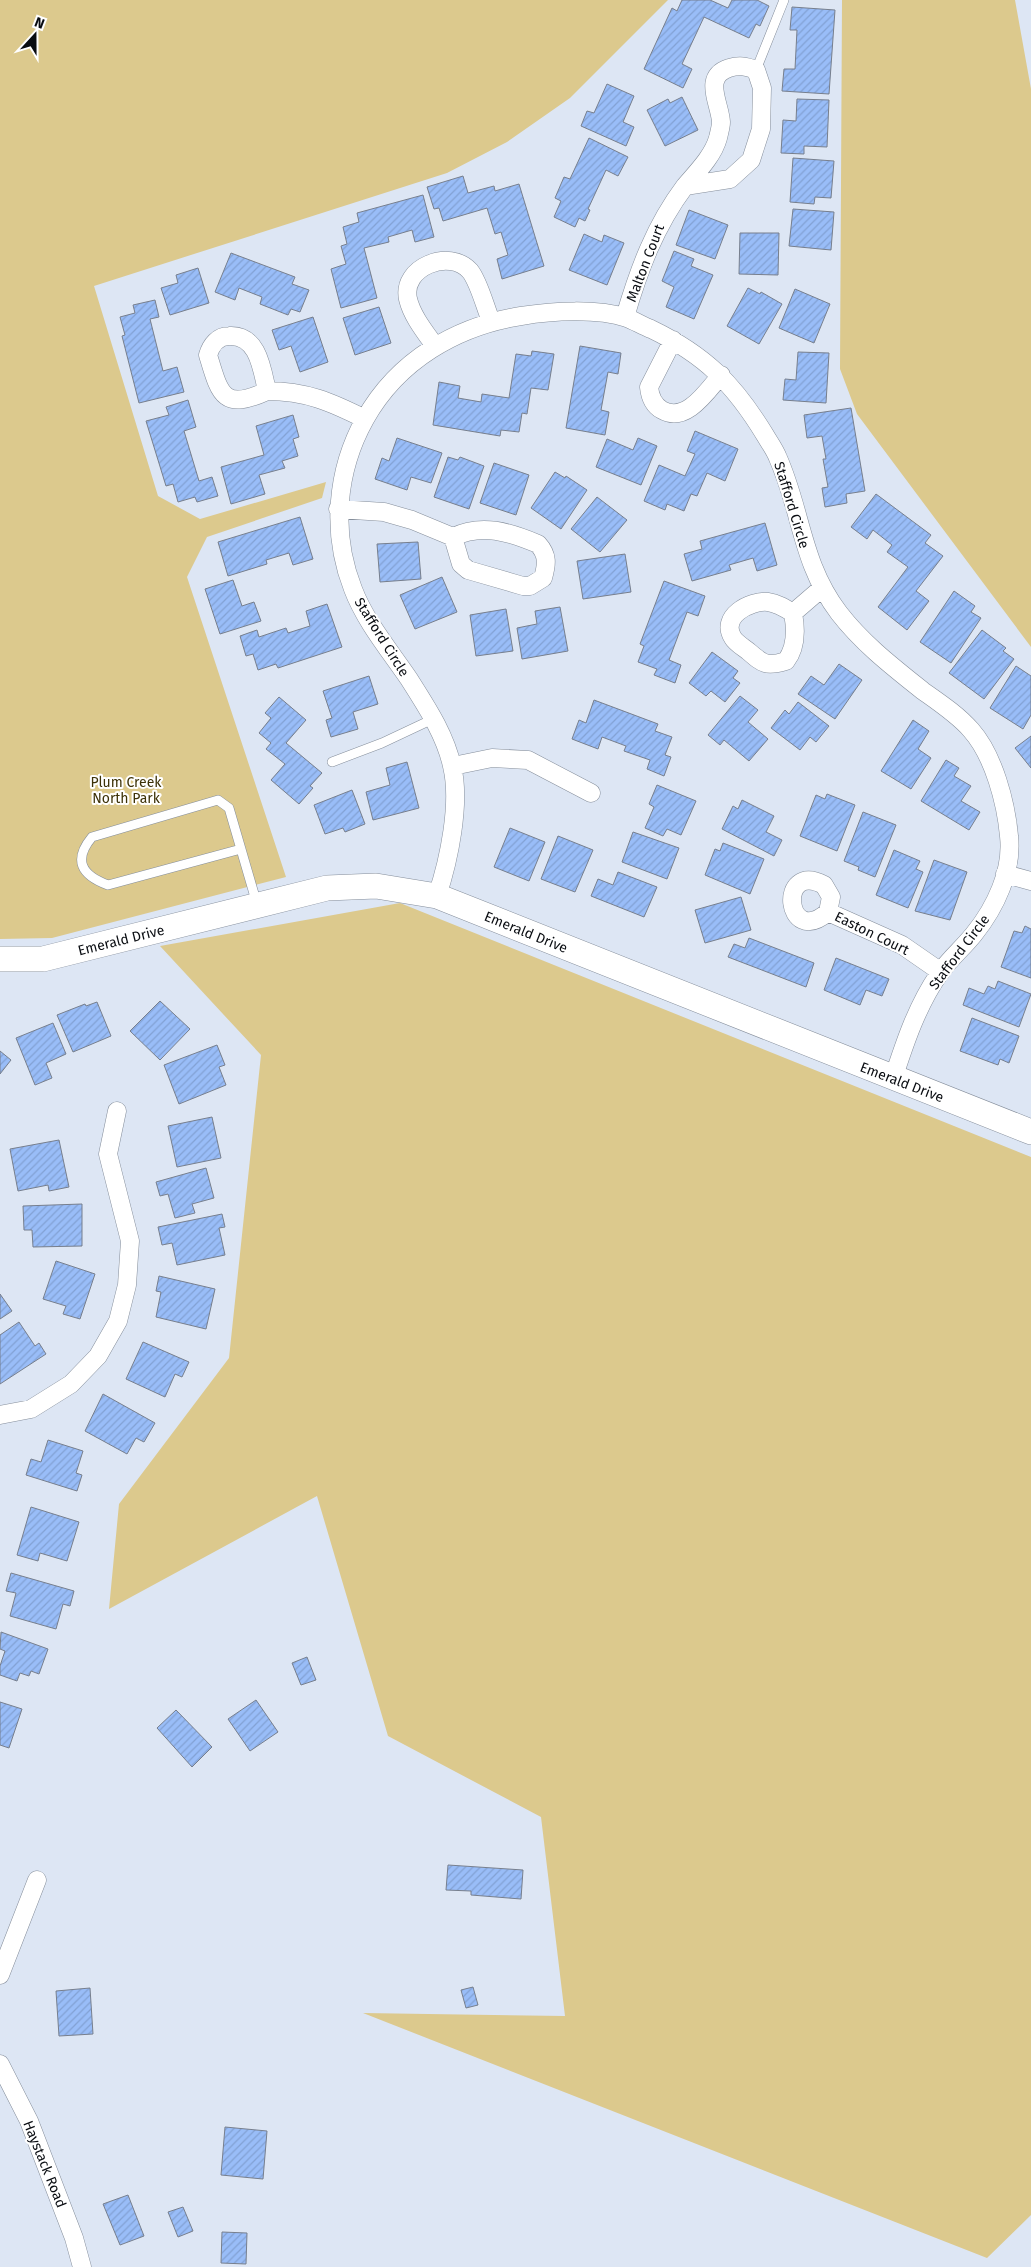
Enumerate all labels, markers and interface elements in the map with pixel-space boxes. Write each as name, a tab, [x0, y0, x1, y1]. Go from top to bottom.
north arrow	[10, 10, 60, 60]
text: N	[32, 14, 47, 33]
street label: Malton Court	[623, 221, 668, 304]
street label: Stafford Circle	[770, 460, 813, 551]
street label: Stafford Circle	[351, 595, 413, 680]
park label: Plum Creek North Park	[91, 774, 162, 807]
street label: Emerald Drive	[482, 908, 570, 957]
street label: Easton Court	[832, 908, 913, 959]
street label: Stafford Circle	[926, 911, 993, 993]
street label: Emerald Drive	[76, 922, 166, 959]
street label: Emerald Drive	[858, 1059, 946, 1106]
street label: Haystack Road	[19, 2118, 70, 2210]

